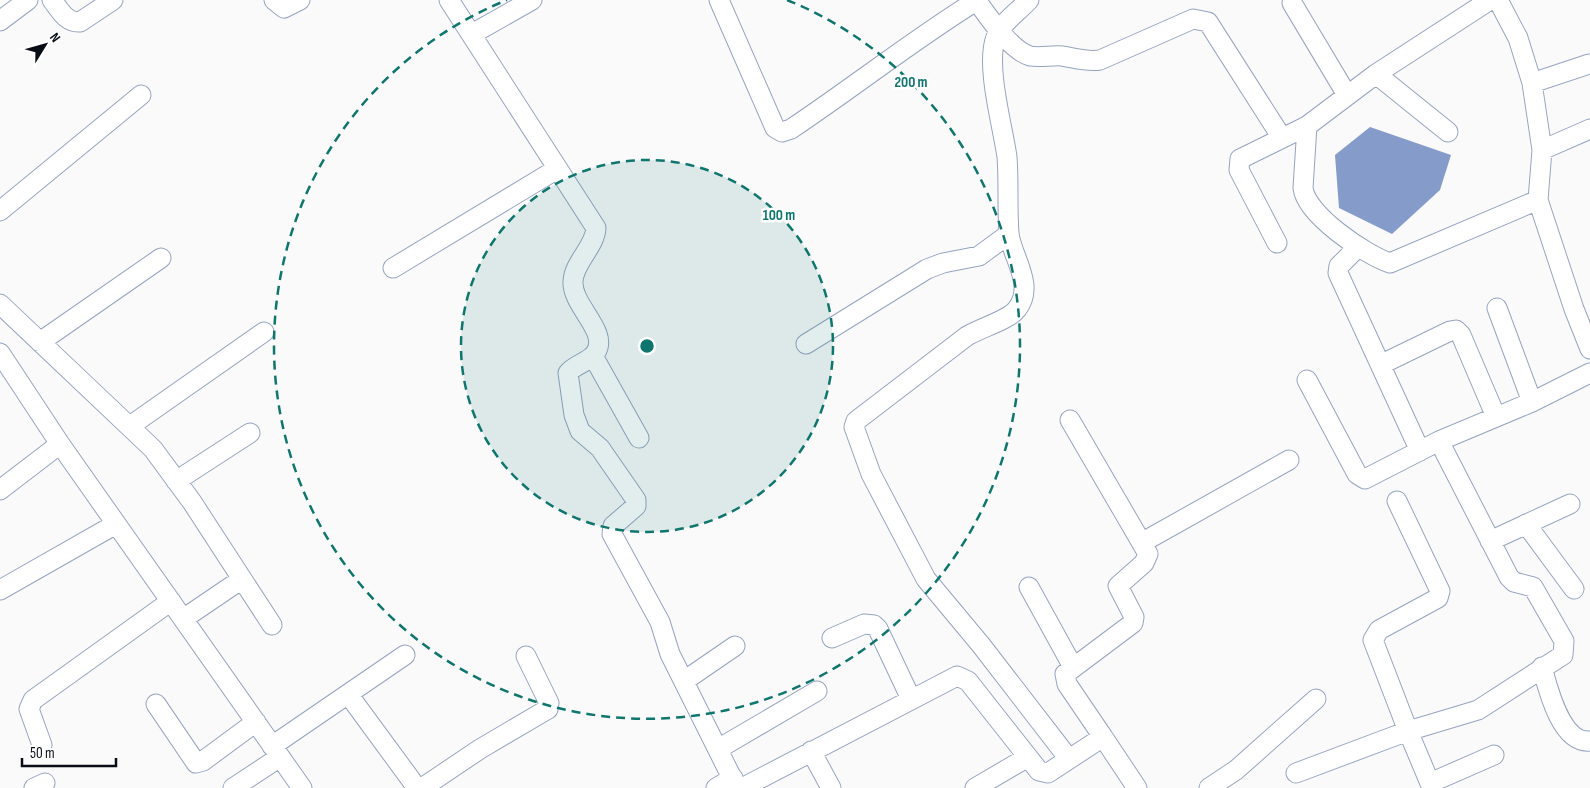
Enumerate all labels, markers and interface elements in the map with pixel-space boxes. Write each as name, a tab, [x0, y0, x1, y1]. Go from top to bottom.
north arrow	[20, 20, 70, 70]
text: N	[46, 29, 64, 46]
text: 200 m	[894, 73, 928, 92]
text: 100 m	[763, 206, 795, 225]
centre of rings	[638, 337, 656, 355]
scale bar	[22, 736, 116, 768]
text: 50 m	[30, 744, 55, 763]

